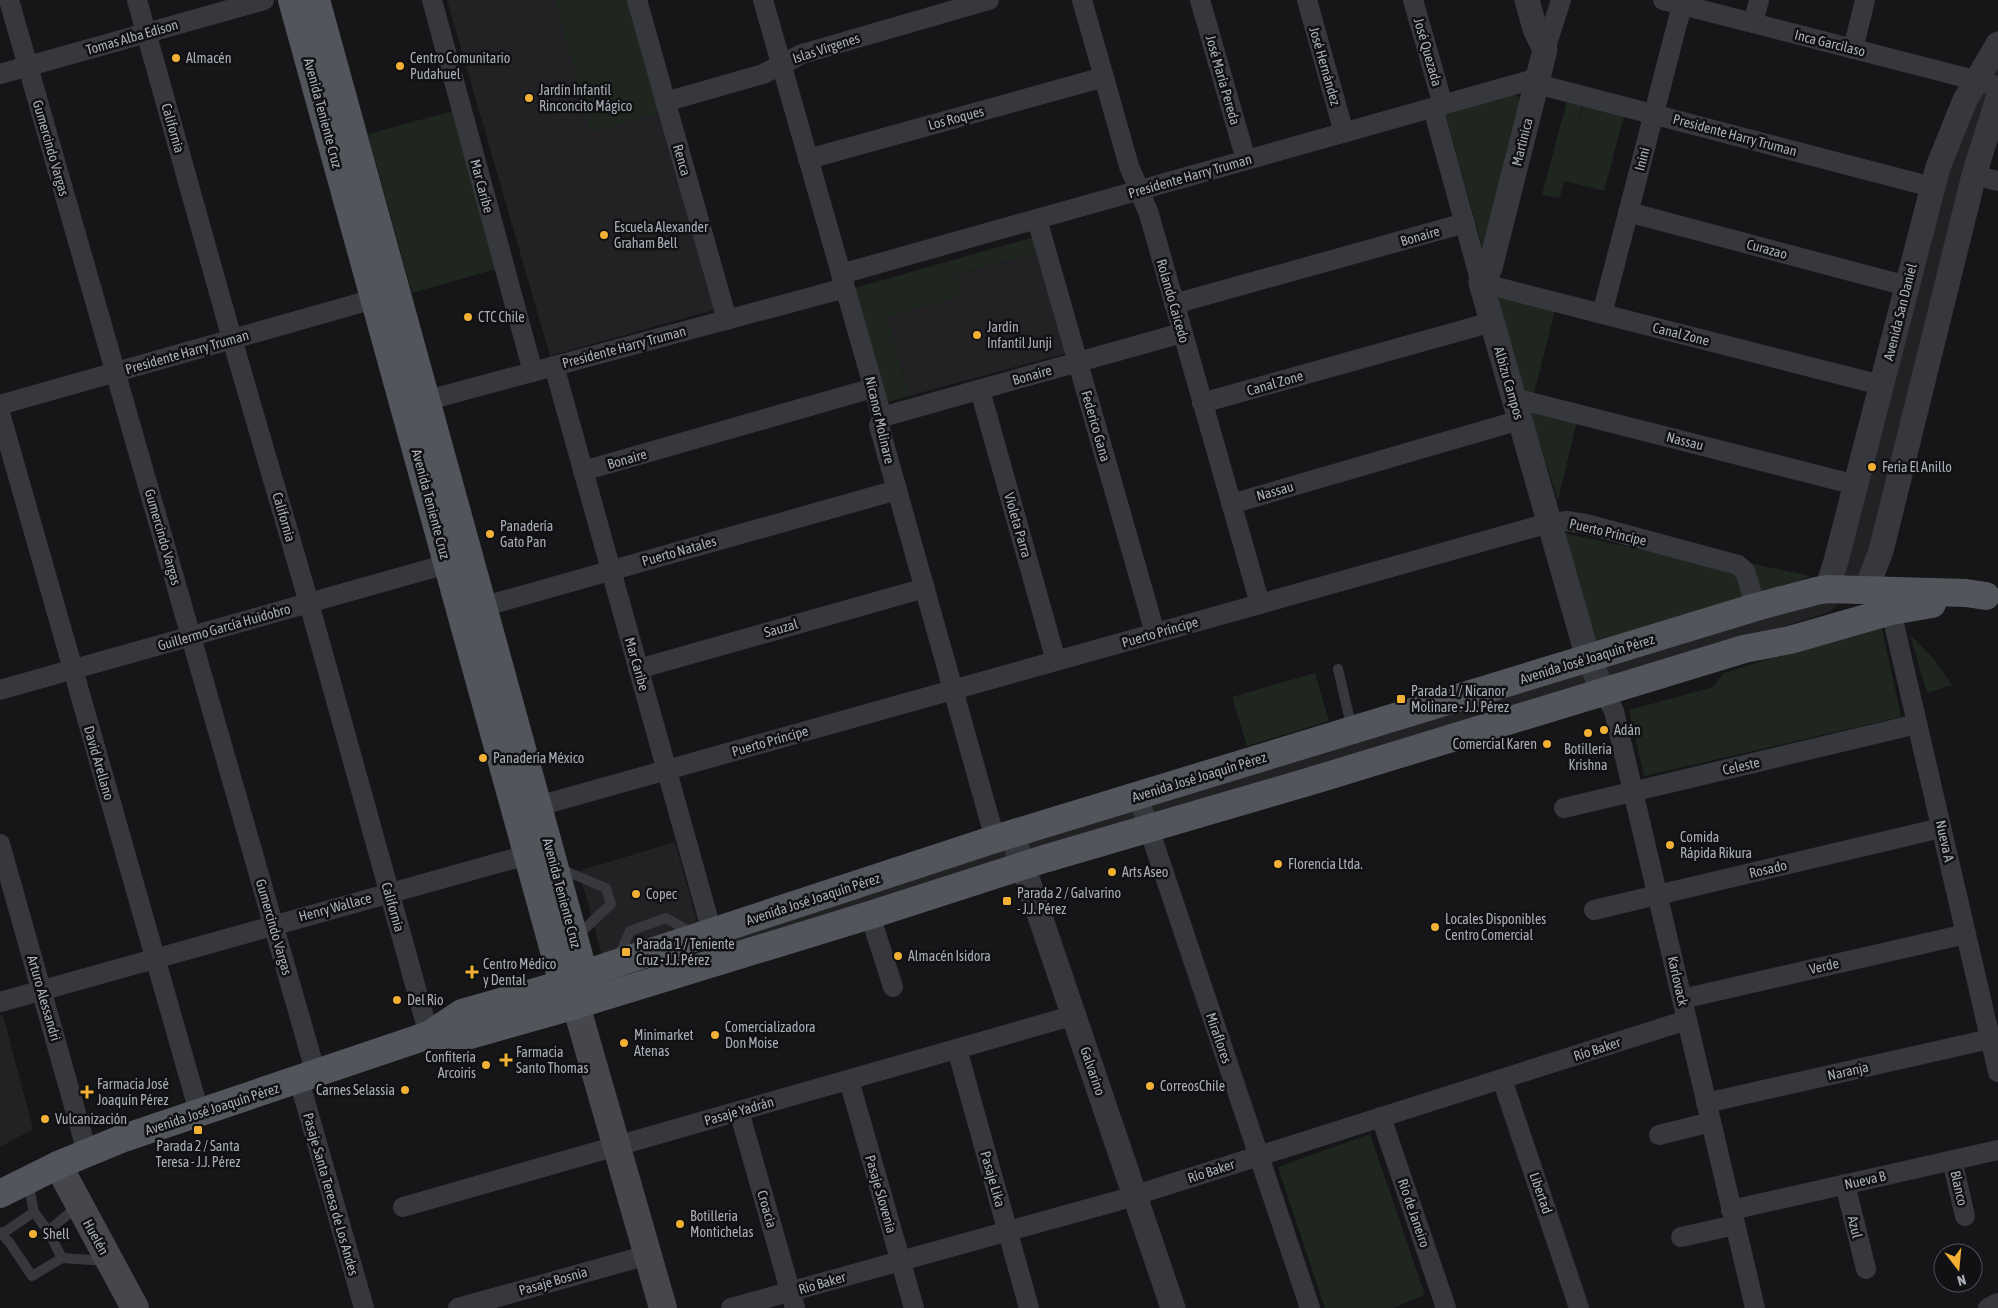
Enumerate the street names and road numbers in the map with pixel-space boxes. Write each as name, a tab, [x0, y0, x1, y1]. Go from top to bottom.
street label: Tomas Alba Edison	[84, 16, 180, 58]
street label: José Quezada	[1411, 16, 1445, 88]
street label: José Hernández	[1306, 25, 1344, 107]
street label: Inca Garcilaso	[1793, 27, 1867, 59]
street label: Islas Vírgenes	[790, 30, 862, 66]
street label: José María Pereda	[1203, 33, 1243, 127]
street label: Avenida Teniente Cruz	[301, 56, 345, 170]
street label: Gumercindo Vargas	[30, 98, 72, 198]
street label: California	[158, 101, 188, 155]
street label: Los Roques	[926, 103, 986, 133]
street label: Presidente Harry Truman	[1671, 111, 1799, 159]
street label: Martinica	[1508, 116, 1536, 168]
street label: Renca	[670, 142, 694, 178]
street label: Inini	[1631, 146, 1653, 172]
street label: Presidente Harry Truman	[1126, 151, 1254, 201]
street label: Mar Caribe	[467, 157, 497, 215]
street label: Bonaire	[1398, 223, 1442, 249]
street label: Curazao	[1745, 236, 1789, 262]
street label: Rolando Caicedo	[1153, 257, 1193, 345]
street label: Avenida San Daniel	[1880, 262, 1920, 362]
street label: Canal Zone	[1651, 319, 1711, 349]
street label: Presidente Harry Truman	[560, 323, 688, 371]
street label: Presidente Harry Truman	[123, 327, 251, 377]
street label: Albizu Campos	[1491, 345, 1527, 421]
street label: Bonaire	[1010, 362, 1054, 388]
street label: Canal Zone	[1245, 367, 1305, 399]
street label: Nicanor Molinare	[862, 375, 898, 465]
street label: Federico Gana	[1078, 389, 1114, 463]
street label: Nassau	[1665, 429, 1705, 453]
street label: Bonaire	[605, 446, 649, 472]
street label: Avenida Teniente Cruz	[409, 447, 453, 561]
street label: Nassau	[1255, 478, 1295, 504]
street label: Gumercindo Vargas	[142, 487, 184, 587]
street label: California	[269, 490, 299, 544]
street label: Violeta Parra	[1001, 491, 1035, 559]
street label: Puerto Príncipe	[1568, 515, 1648, 549]
street label: Puerto Natales	[640, 533, 718, 569]
street label: Guillermo García Huidobro	[156, 600, 292, 654]
street label: Puerto Príncipe	[1120, 613, 1200, 651]
street label: Sauzal	[762, 615, 800, 640]
street label: Avenida José Joaquín Pérez	[1518, 631, 1656, 687]
street label: Mar Caribe	[622, 635, 652, 693]
street label: Puerto Príncipe	[730, 722, 810, 760]
street label: David Arellano	[81, 724, 117, 802]
street label: Avenida José Joaquín Pérez	[1130, 749, 1268, 805]
street label: Celeste	[1721, 754, 1761, 778]
street label: Nueva A	[1932, 819, 1958, 863]
street label: Avenida Teniente Cruz	[540, 836, 584, 950]
street label: Rosado	[1748, 857, 1788, 881]
street label: Avenida José Joaquín Pérez	[744, 870, 882, 928]
street label: Gumercindo Vargas	[253, 877, 295, 977]
street label: California	[378, 880, 408, 934]
street label: Henry Wallace	[297, 890, 373, 924]
street label: Arturo Alessandri	[24, 953, 64, 1043]
street label: Karlovack	[1665, 954, 1691, 1008]
street label: Verde	[1808, 955, 1840, 977]
street label: Miraflores	[1203, 1011, 1235, 1065]
street label: Río Baker	[1572, 1034, 1623, 1064]
street label: Galvarino	[1077, 1045, 1109, 1097]
street label: Naranja	[1826, 1059, 1870, 1083]
street label: Avenida José Joaquín Pérez	[143, 1080, 281, 1138]
street label: Pasaje Yadrán	[702, 1093, 776, 1129]
street label: Pasaje Santa Teresa de Los Andes	[300, 1111, 362, 1277]
street label: Pasaje Lika	[977, 1149, 1009, 1209]
street label: Pasaje Slovenia	[862, 1153, 900, 1235]
street label: Río Baker	[1186, 1156, 1237, 1186]
street label: Nueva B	[1843, 1167, 1888, 1193]
street label: Blanco	[1947, 1169, 1971, 1207]
street label: Libertad	[1526, 1170, 1556, 1216]
street label: Río de Janeiro	[1395, 1176, 1433, 1250]
street label: Croacia	[754, 1188, 780, 1230]
street label: Azul	[1845, 1214, 1866, 1240]
street label: Huelén	[80, 1217, 112, 1257]
street label: Pasaje Bosnia	[517, 1264, 589, 1298]
street label: Río Baker	[797, 1268, 848, 1297]

